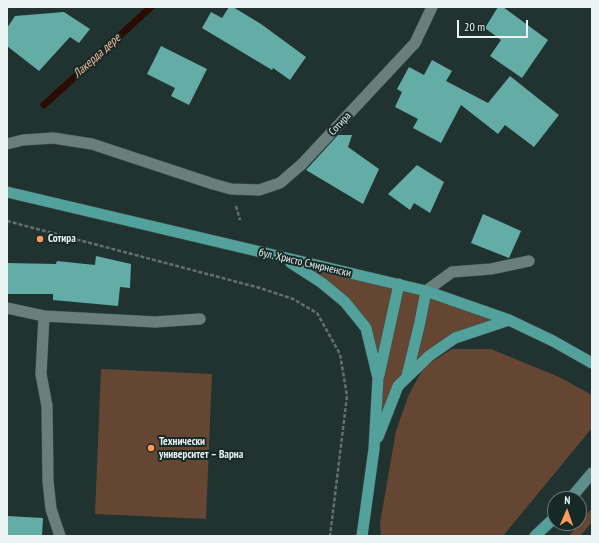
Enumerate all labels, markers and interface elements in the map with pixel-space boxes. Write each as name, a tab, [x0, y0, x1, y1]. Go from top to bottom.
scale bar	[459, 12, 530, 38]
text: 20 m	[464, 19, 485, 34]
water label: Лакерда дере	[70, 31, 124, 81]
street label: Сотира	[326, 110, 354, 138]
place label: Сотира	[48, 232, 76, 246]
marker: Сотира	[35, 234, 45, 244]
street label: бул. Христо Смирненски	[258, 246, 352, 280]
place label: Технически университет – Варна	[159, 435, 243, 461]
marker: Технически университет – Варна	[146, 443, 156, 453]
north arrow	[547, 491, 587, 531]
text: N	[564, 493, 571, 507]

